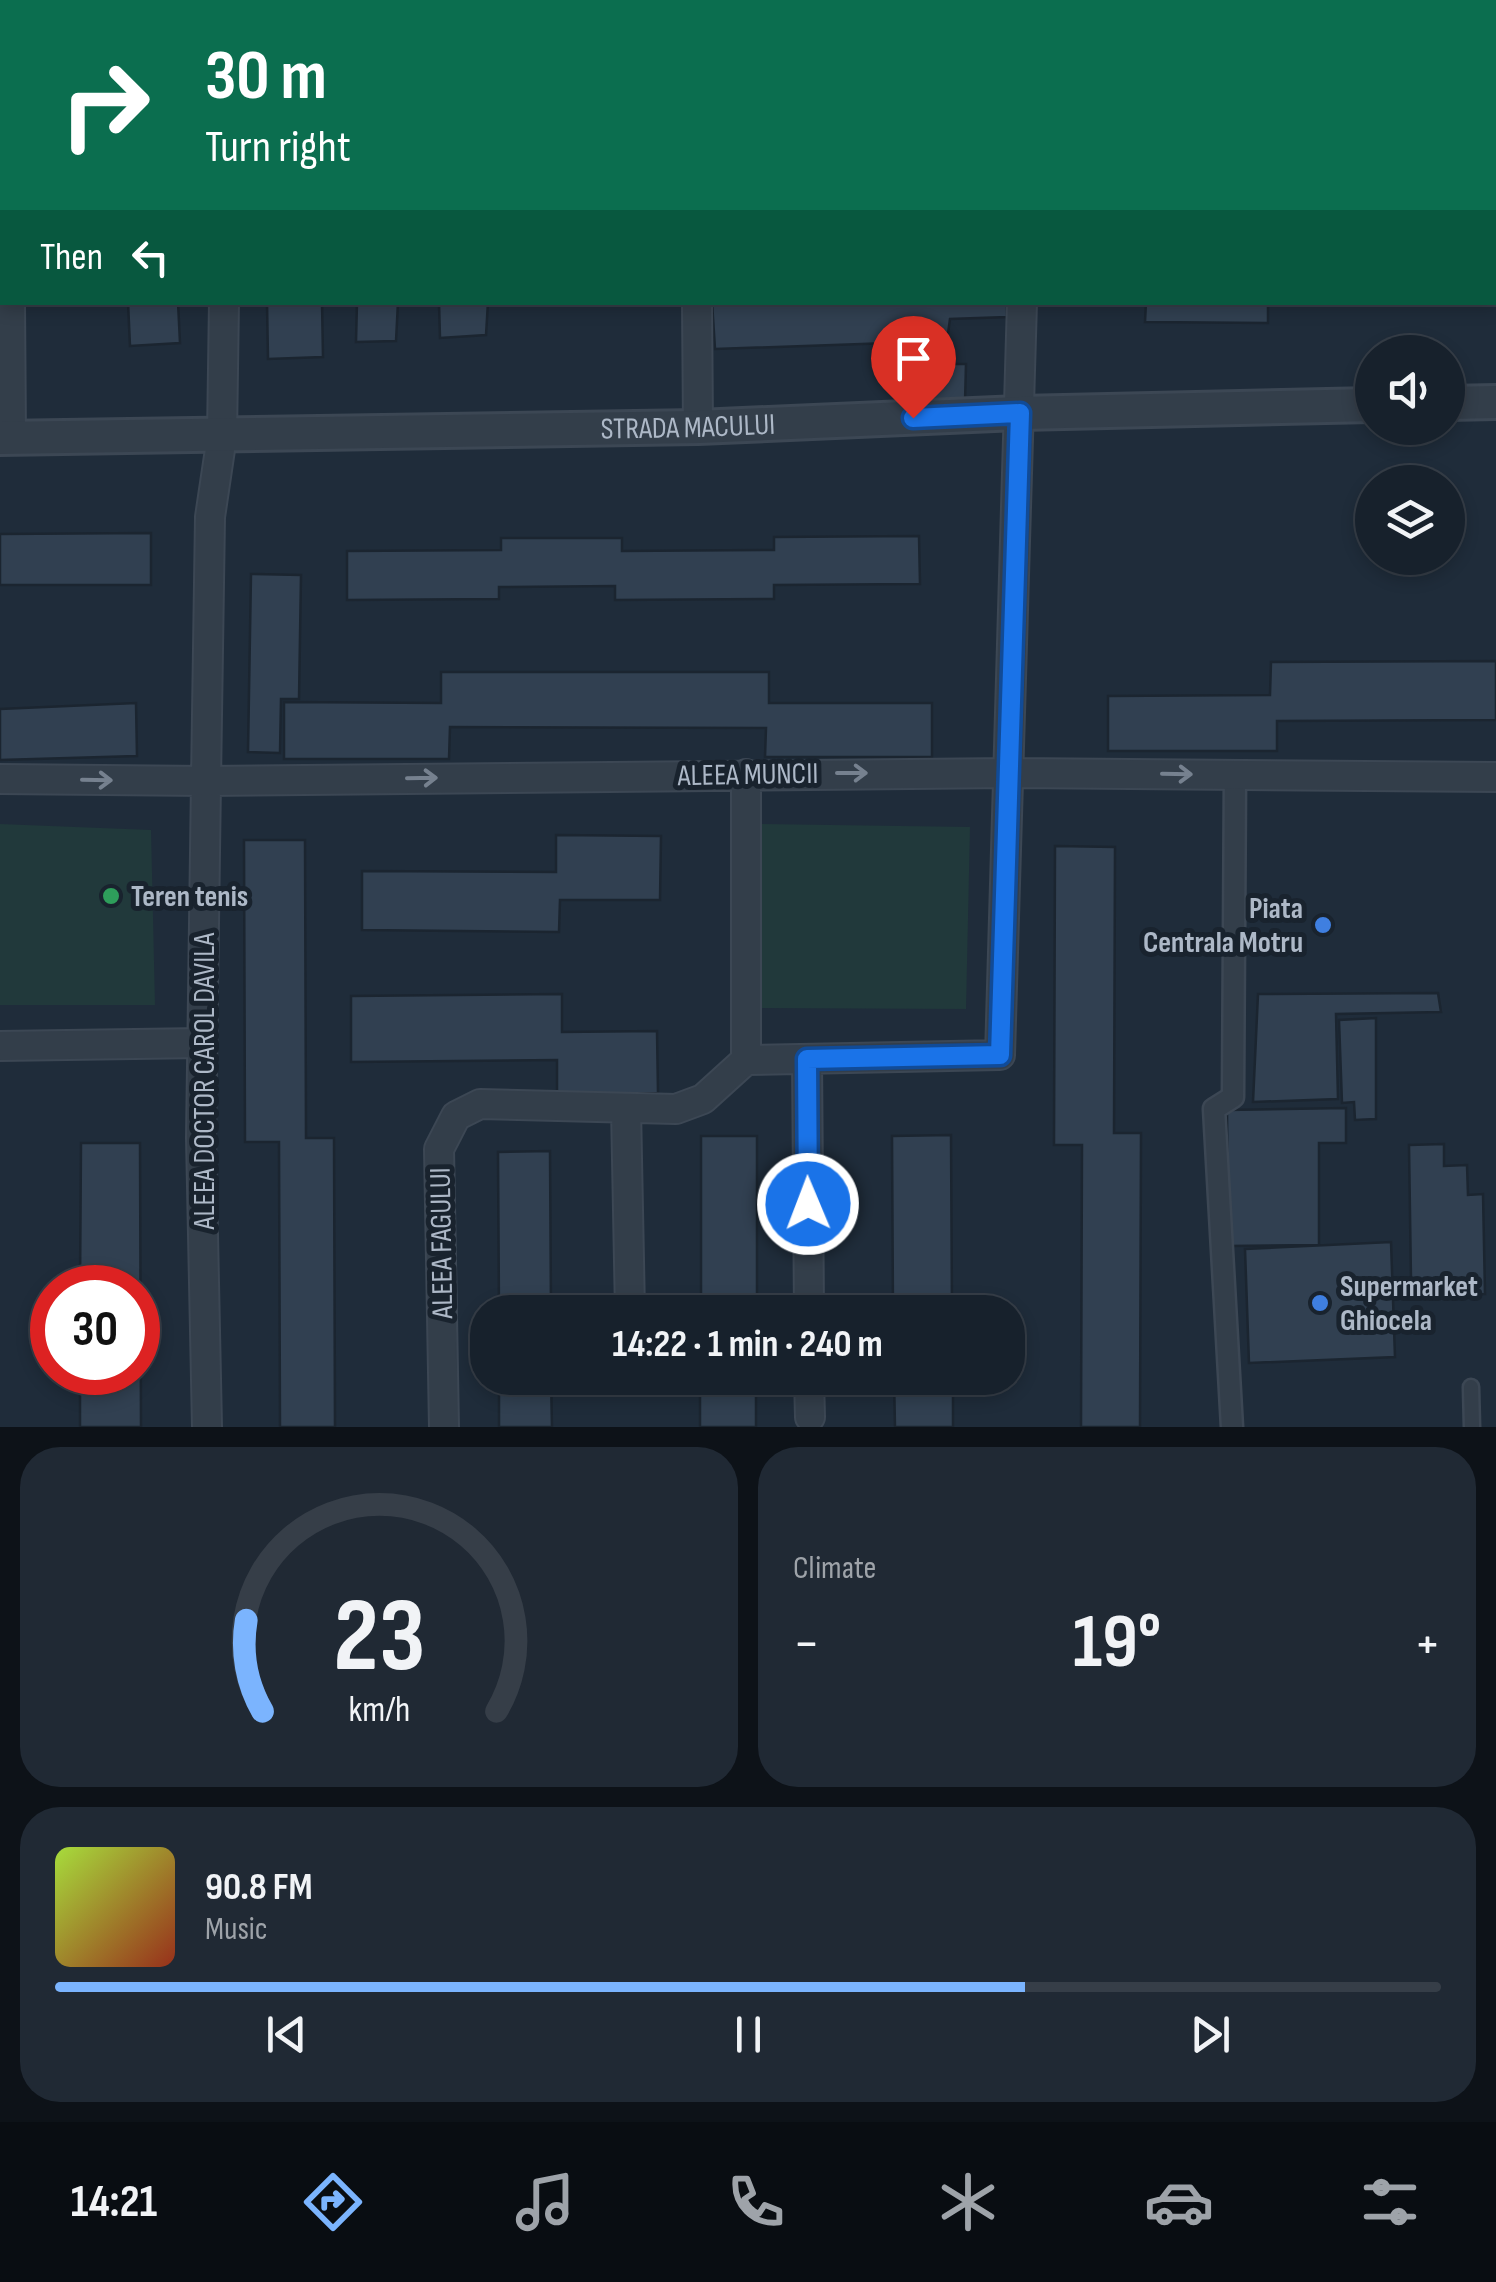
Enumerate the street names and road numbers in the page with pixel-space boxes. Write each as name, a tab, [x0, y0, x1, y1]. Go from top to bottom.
street label: STRADA MACULUI	[600, 407, 776, 448]
street label: ALEEA MUNCII	[676, 756, 819, 794]
street label: ALEEA DOCTOR CAROL DAVILA	[187, 932, 223, 1230]
street label: ALEEA FAGULUI	[423, 1167, 461, 1320]

